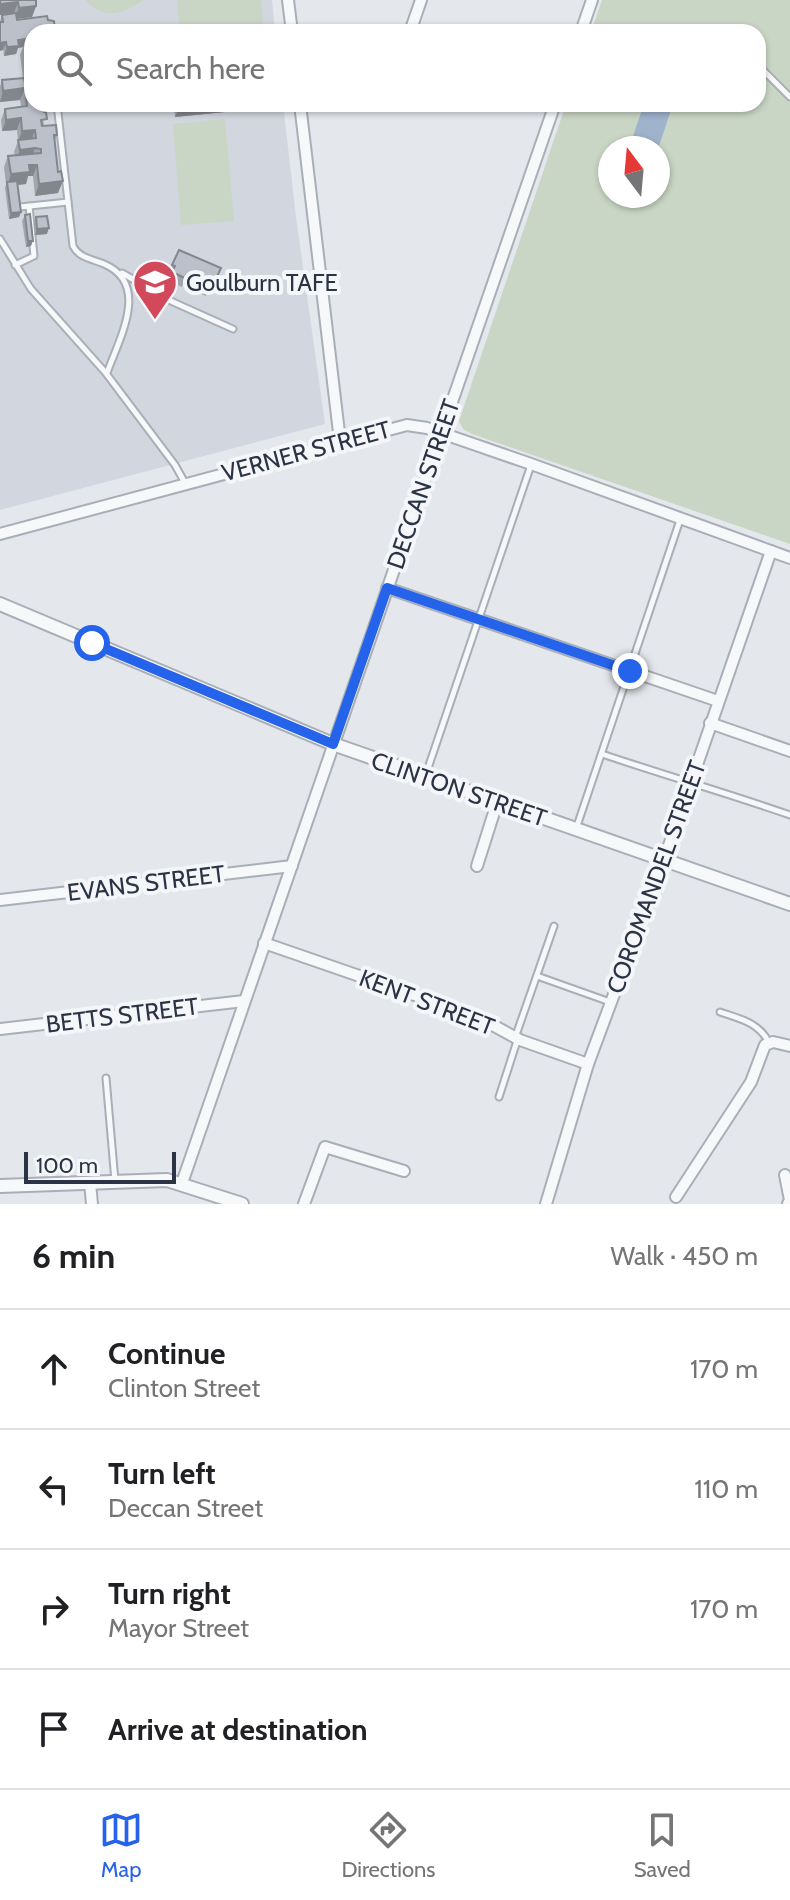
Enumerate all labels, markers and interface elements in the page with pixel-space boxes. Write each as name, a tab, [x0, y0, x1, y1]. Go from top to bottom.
search box	[24, 24, 766, 112]
icon: search	[52, 46, 96, 90]
text: Search here	[116, 50, 265, 87]
north arrow	[598, 136, 670, 208]
school or university icon: Goulburn TAFE	[131, 258, 179, 321]
place label: Goulburn TAFE	[186, 268, 338, 297]
street label: DECCAN STREET	[380, 395, 466, 573]
street label: VERNER STREET	[219, 415, 394, 487]
route start	[74, 625, 110, 661]
route end	[612, 653, 648, 689]
street label: CLINTON STREET	[368, 745, 551, 833]
street label: COROMANDEL STREET	[600, 756, 712, 997]
street label: EVANS STREET	[66, 859, 227, 907]
street label: KENT STREET	[355, 963, 499, 1041]
street label: BETTS STREET	[44, 991, 200, 1039]
scale bar	[24, 1148, 176, 1184]
text: 100 m	[36, 1152, 98, 1179]
text: 6 min	[32, 1235, 115, 1277]
text: Walk · 450 m	[610, 1240, 758, 1272]
text: Continue	[108, 1335, 225, 1372]
icon: ahead	[32, 1347, 76, 1391]
text: 170 m	[690, 1353, 758, 1385]
text: Clinton Street	[108, 1372, 260, 1404]
text: Turn left	[108, 1455, 216, 1492]
icon: left	[32, 1467, 76, 1511]
text: 110 m	[694, 1473, 758, 1505]
text: Deccan Street	[108, 1492, 263, 1524]
text: Turn right	[108, 1575, 231, 1612]
icon: right	[32, 1587, 76, 1631]
text: 170 m	[690, 1593, 758, 1625]
text: Mayor Street	[108, 1612, 249, 1644]
icon: arrive	[32, 1707, 76, 1751]
text: Arrive at destination	[108, 1711, 368, 1748]
tab: Map	[99, 1808, 143, 1883]
tab: Directions	[341, 1808, 435, 1883]
tab: Saved	[634, 1808, 691, 1883]

